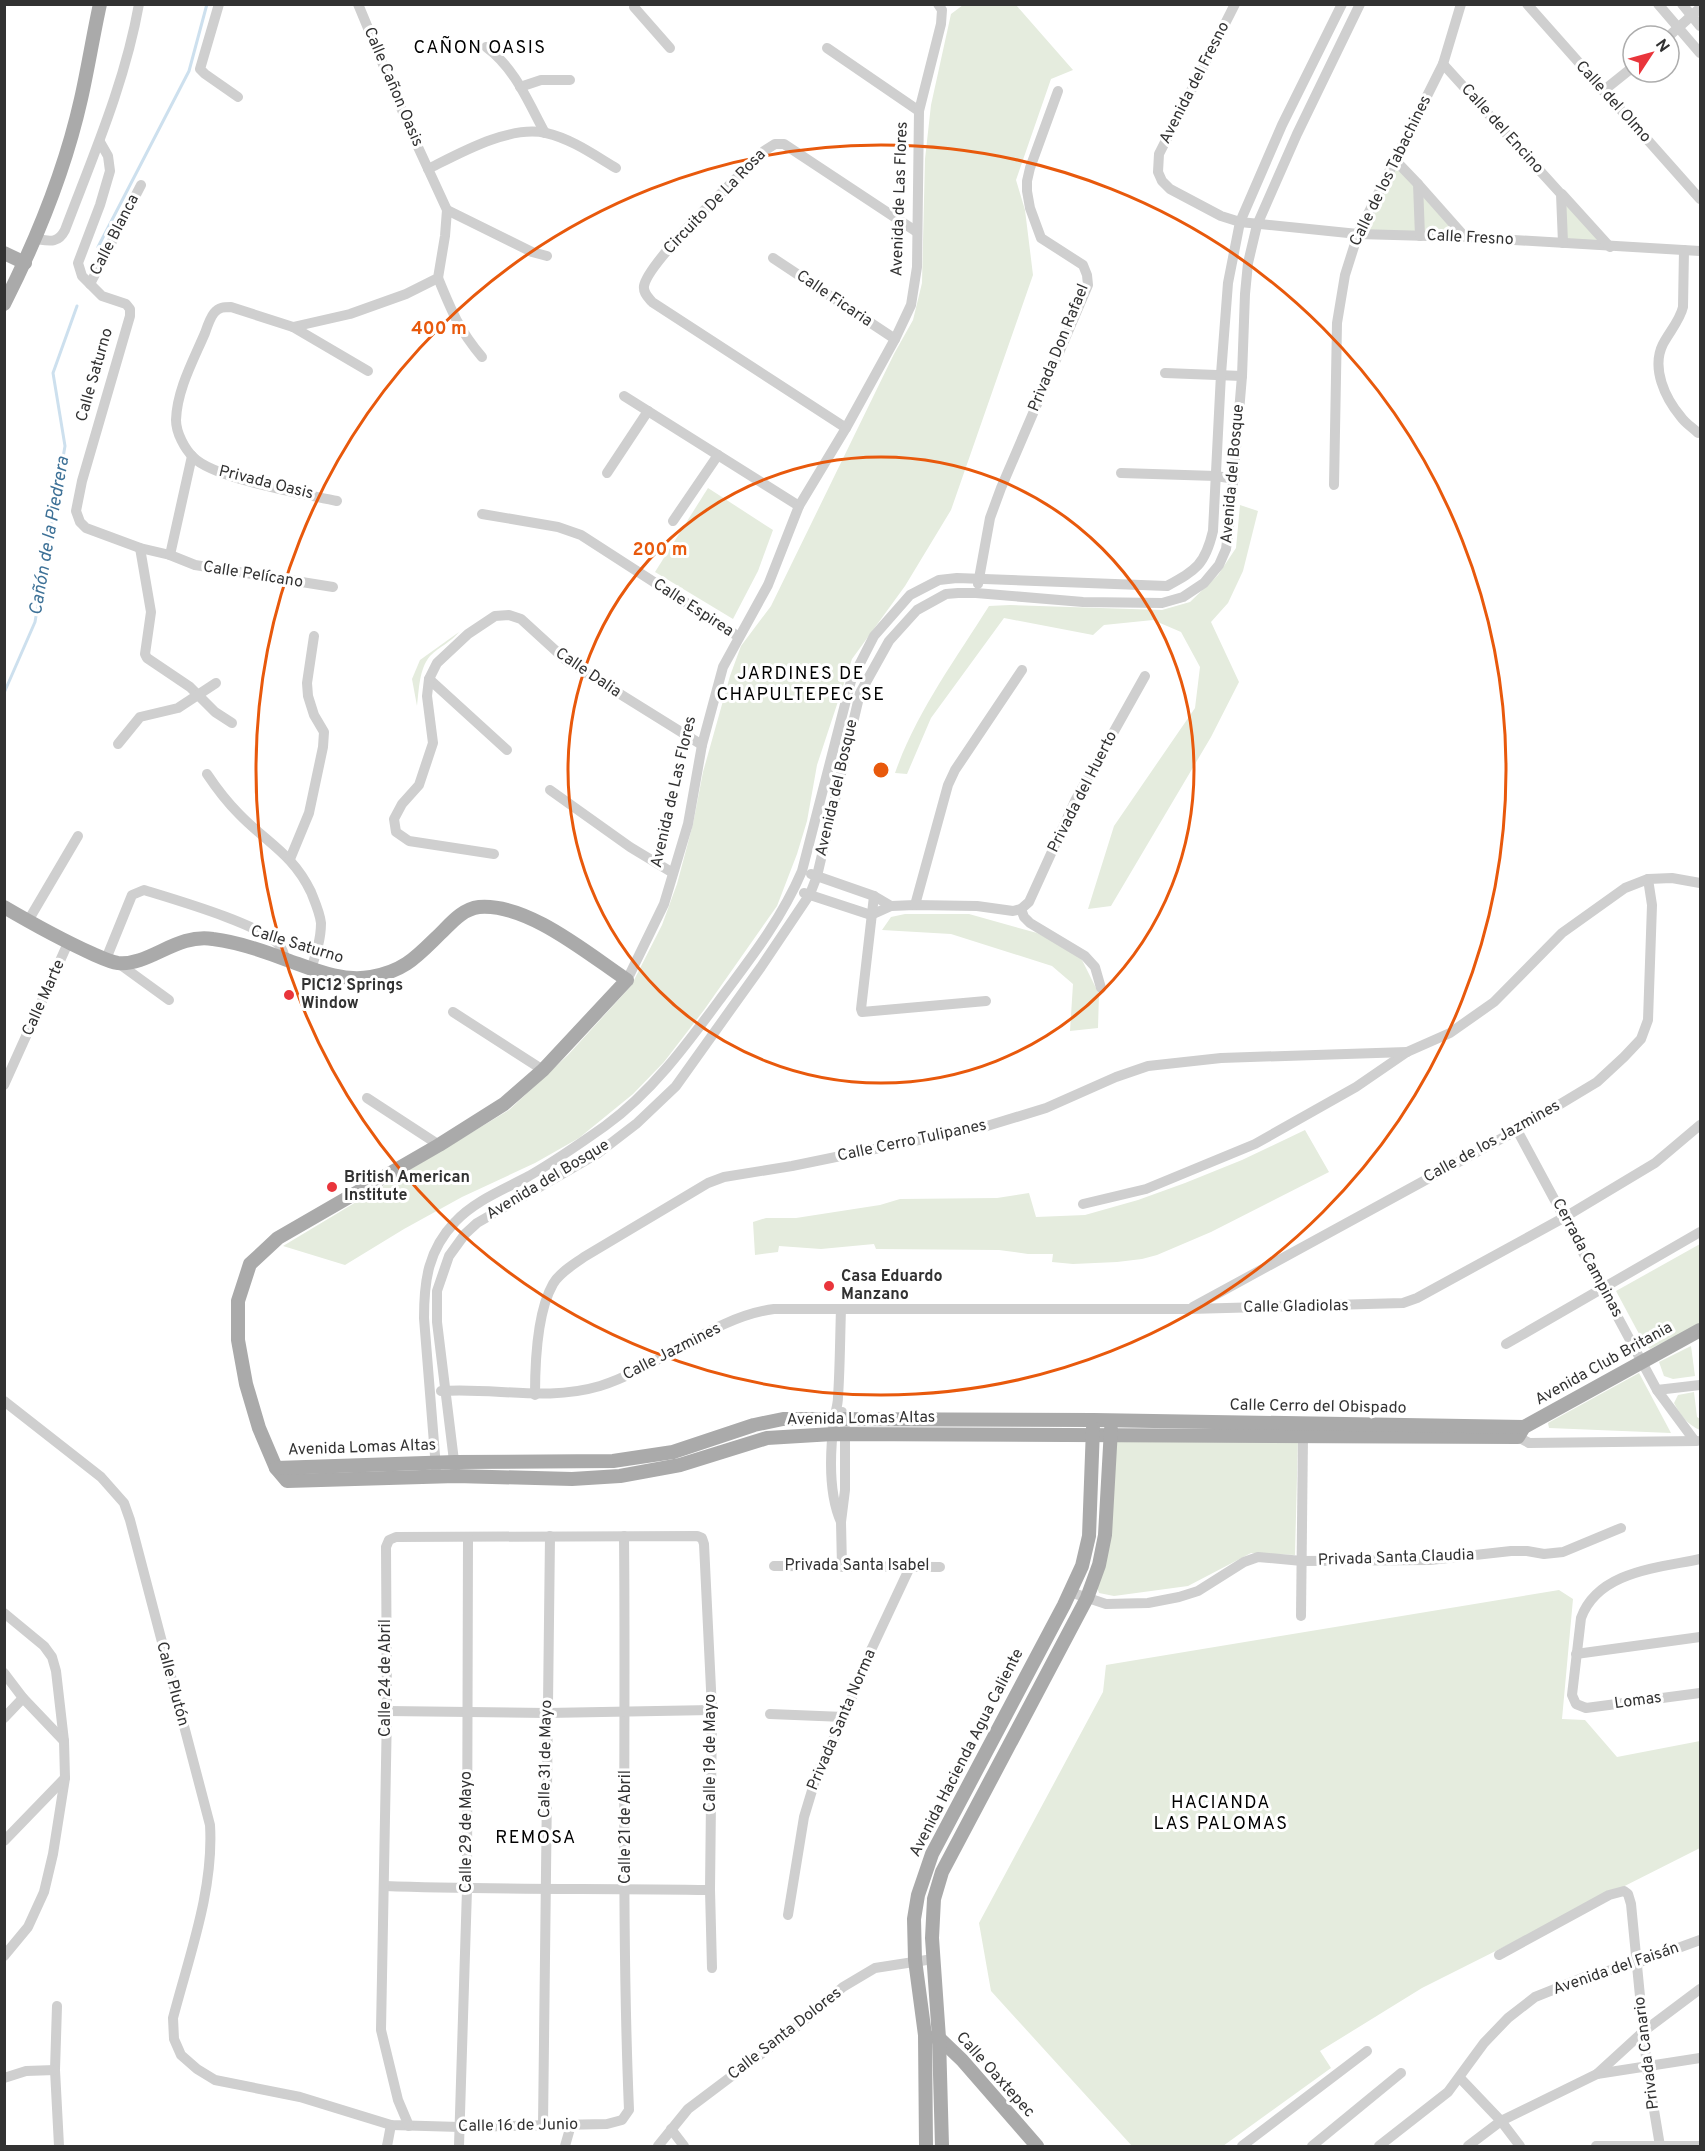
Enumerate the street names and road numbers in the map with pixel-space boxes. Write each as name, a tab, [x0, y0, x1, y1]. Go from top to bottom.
street label: Avenida del Fresno	[1156, 18, 1234, 147]
street label: Calle Cañon Oasis	[359, 24, 427, 150]
street label: Calle del Olmo	[1571, 57, 1655, 147]
street label: Calle del Encino	[1456, 80, 1548, 178]
street label: Calle de los Tabachines	[1346, 92, 1436, 250]
street label: Avenida de Las Flores	[887, 121, 913, 277]
street label: Circuito De La Rosa	[660, 145, 770, 259]
street label: Calle Blanca	[86, 191, 144, 279]
street label: Calle Fresno	[1426, 226, 1514, 250]
street label: Calle Ficaria	[792, 266, 876, 332]
street label: Privada Don Rafael	[1024, 281, 1094, 415]
street label: Calle Saturno	[72, 326, 118, 424]
street label: Avenida del Bosque	[1217, 403, 1249, 545]
street label: Privada Oasis	[217, 462, 315, 504]
street label: Calle Pelícano	[201, 557, 305, 593]
street label: Calle Espirea	[649, 575, 737, 641]
street label: Calle Dalia	[551, 644, 625, 702]
street label: Avenida de Las Flores	[647, 714, 701, 870]
street label: Avenida del Bosque	[812, 718, 862, 858]
street label: Privada del Huerto	[1044, 728, 1122, 856]
street label: Calle Saturno	[248, 921, 346, 969]
street label: Calle Marte	[18, 957, 70, 1039]
street label: Calle de los Jazmines	[1420, 1096, 1564, 1188]
street label: Calle Cerro Tulipanes	[836, 1115, 988, 1167]
street label: Avenida del Bosque	[483, 1135, 613, 1225]
street label: Cerrada Campinas	[1547, 1195, 1627, 1321]
street label: Calle Gladiolas	[1243, 1296, 1349, 1318]
street label: Avenida Club Britania	[1532, 1318, 1676, 1410]
street label: Calle Jazmines	[620, 1319, 724, 1385]
street label: Calle Cerro del Obispado	[1229, 1395, 1407, 1419]
street label: Avenida Lomas Altas	[787, 1408, 935, 1430]
street label: Avenida Lomas Altas	[287, 1435, 437, 1461]
street label: Privada Santa Claudia	[1318, 1545, 1474, 1571]
street label: Privada Santa Isabel	[784, 1556, 930, 1576]
street label: Calle 24 de Abril	[376, 1619, 396, 1737]
street label: Calle Plutón	[151, 1640, 193, 1728]
street label: Avenida Hacienda Agua Caliente	[906, 1645, 1028, 1861]
street label: Privada Santa Norma	[803, 1646, 881, 1794]
street label: Lomas	[1613, 1688, 1663, 1714]
street label: Calle 19 de Mayo	[701, 1694, 721, 1812]
street label: Calle 31 de Mayo	[535, 1700, 557, 1818]
street label: Calle 21 de Abril	[616, 1770, 636, 1884]
street label: Calle 29 de Mayo	[457, 1771, 477, 1893]
street label: Avenida del Faisán	[1550, 1938, 1682, 2000]
street label: Calle Santa Dolores	[724, 1983, 846, 2085]
street label: Privada Canario	[1630, 1995, 1664, 2111]
street label: Calle Oaxtepec	[951, 2028, 1039, 2122]
street label: Calle 16 de Junio	[458, 2115, 578, 2137]

